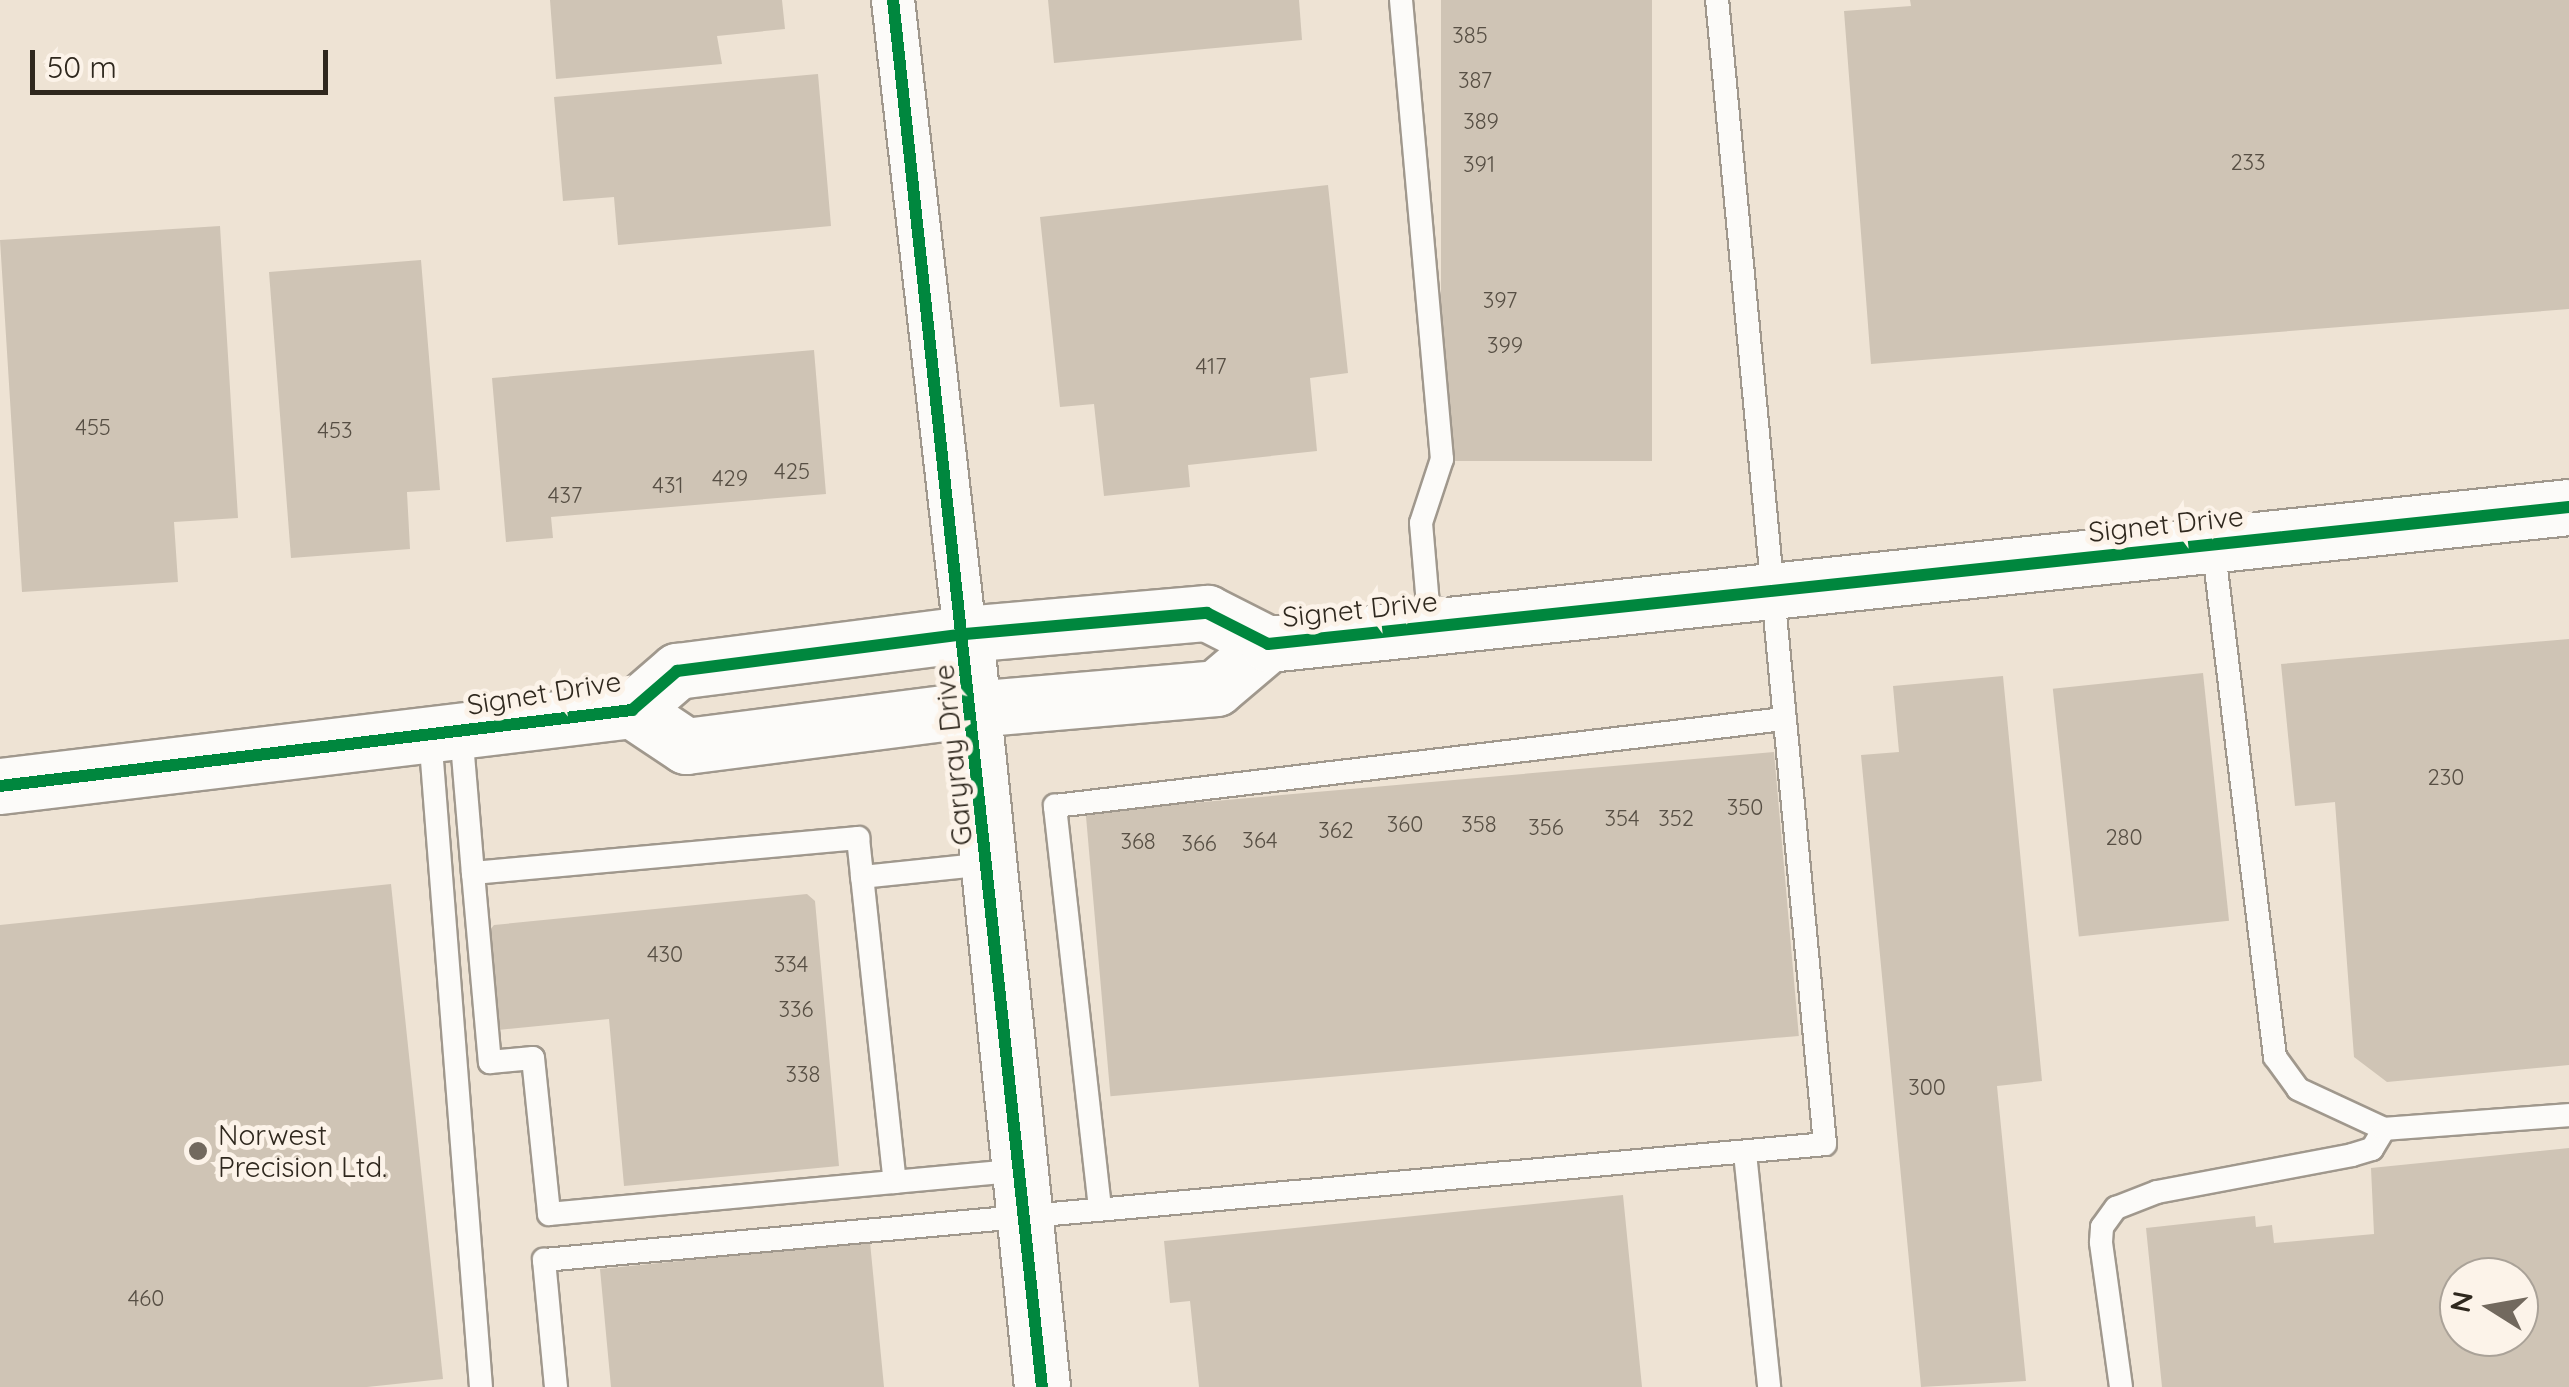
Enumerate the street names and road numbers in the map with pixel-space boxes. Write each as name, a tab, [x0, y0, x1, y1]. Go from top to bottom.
street label: Signet Drive	[2087, 499, 2245, 549]
street label: Signet Drive	[1281, 584, 1439, 634]
street label: Garyray Drive	[927, 663, 979, 847]
street label: Signet Drive	[464, 664, 624, 722]

